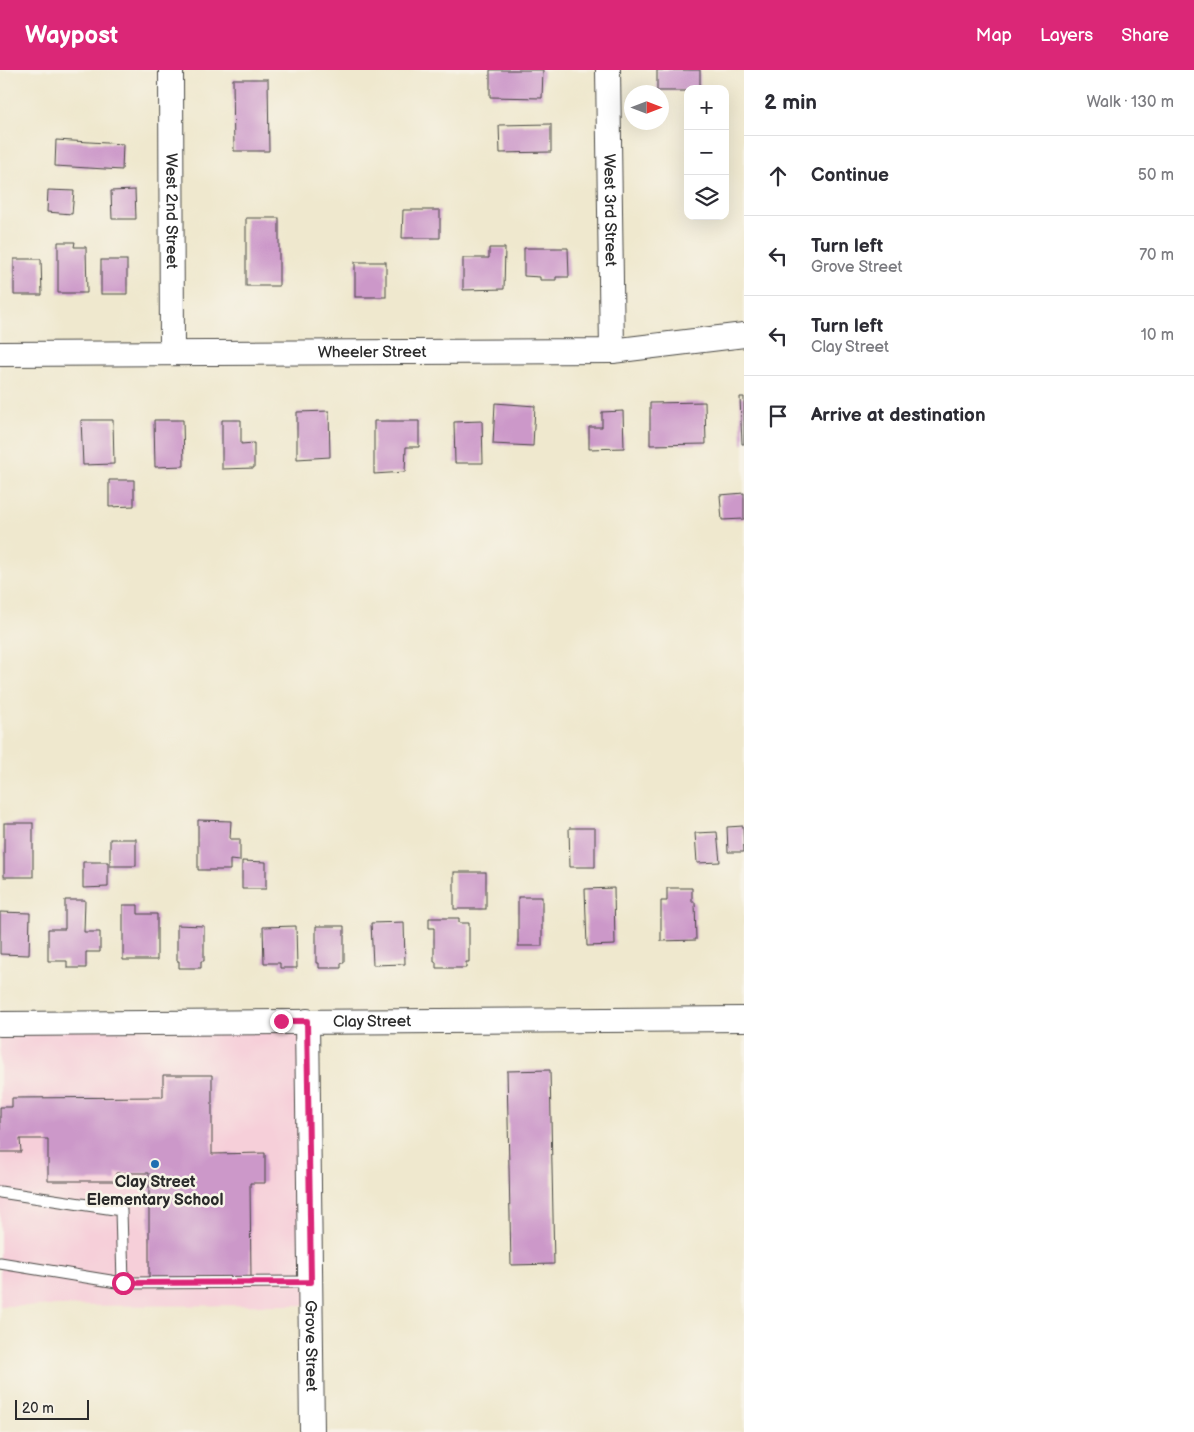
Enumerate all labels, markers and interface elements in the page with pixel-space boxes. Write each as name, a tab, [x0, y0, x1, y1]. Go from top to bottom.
text: Waypost	[25, 21, 118, 50]
text: Map	[976, 25, 1012, 46]
text: Layers	[1040, 25, 1093, 46]
text: Share	[1121, 25, 1169, 46]
north arrow	[624, 85, 669, 130]
map controls	[684, 85, 729, 220]
button: +	[684, 85, 729, 130]
text: 2 min	[764, 90, 817, 115]
text: Walk · 130 m	[1086, 93, 1174, 112]
button: −	[684, 130, 729, 175]
street label: West 2nd Street	[162, 153, 181, 269]
street label: West 3rd Street	[600, 153, 620, 267]
icon: ahead	[764, 162, 792, 190]
text: Continue	[811, 164, 889, 187]
text: 50 m	[1138, 166, 1174, 185]
button: layers	[684, 175, 729, 220]
text: Turn left	[811, 235, 883, 258]
icon: left	[764, 242, 792, 270]
text: 70 m	[1139, 246, 1174, 265]
text: Grove Street	[811, 258, 902, 277]
text: Turn left	[811, 315, 883, 338]
icon: left	[764, 322, 792, 350]
text: 10 m	[1141, 326, 1174, 345]
text: Clay Street	[811, 338, 889, 357]
street label: Wheeler Street	[318, 342, 426, 362]
icon: arrive	[764, 402, 792, 430]
text: Arrive at destination	[811, 404, 986, 427]
route end	[270, 1010, 293, 1033]
street label: Clay Street	[333, 1012, 411, 1031]
marker: Clay Street Elementary School	[149, 1158, 161, 1170]
place label: Clay Street Elementary School	[86, 1173, 224, 1210]
route start	[112, 1272, 135, 1295]
street label: Grove Street	[301, 1300, 321, 1392]
scale bar	[15, 1397, 89, 1420]
text: 20 m	[22, 1400, 54, 1417]

